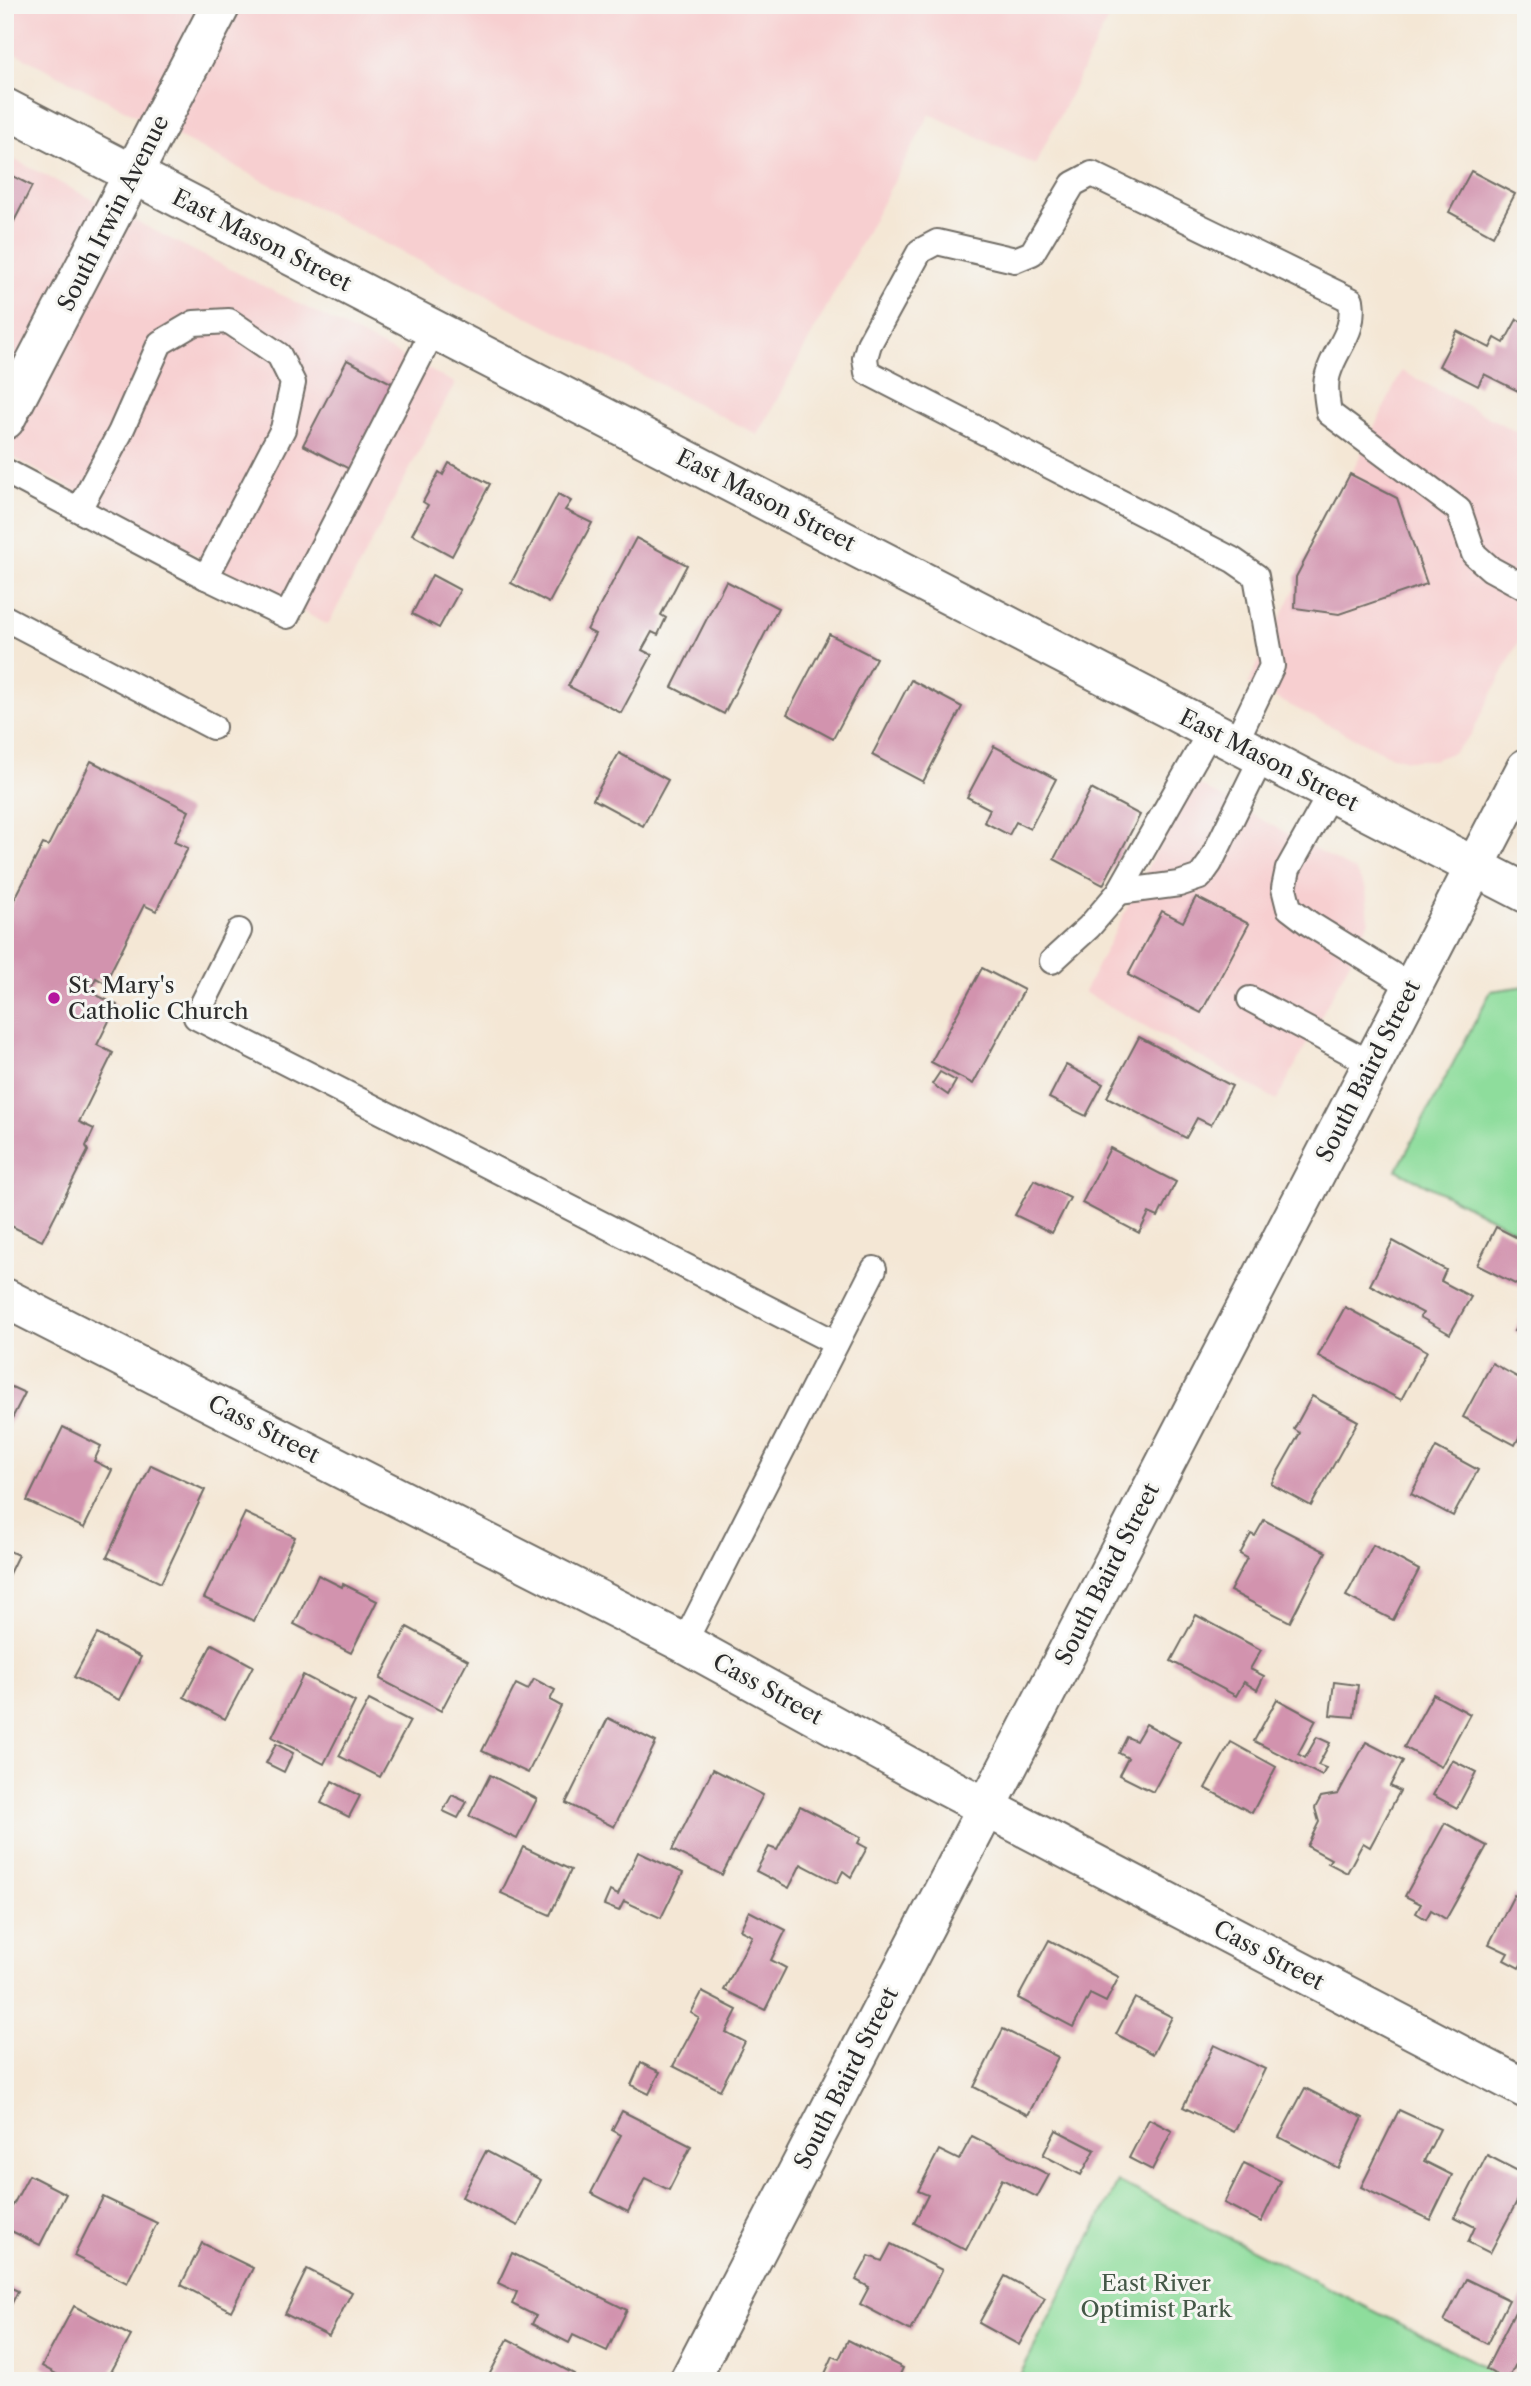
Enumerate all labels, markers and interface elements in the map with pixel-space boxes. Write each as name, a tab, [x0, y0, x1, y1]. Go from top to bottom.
street label: South Irwin Avenue	[51, 110, 175, 316]
street label: East Mason Street	[168, 183, 356, 297]
street label: East Mason Street	[672, 443, 860, 557]
street label: East Mason Street	[1175, 703, 1363, 817]
place label: St. Mary's Catholic Church	[68, 971, 249, 1025]
street label: South Baird Street	[1310, 975, 1426, 1167]
marker: St. Mary's Catholic Church	[46, 990, 62, 1006]
street label: Cass Street	[204, 1389, 324, 1469]
street label: South Baird Street	[1049, 1478, 1165, 1670]
street label: Cass Street	[708, 1647, 828, 1731]
street label: Cass Street	[1209, 1914, 1329, 1996]
street label: South Baird Street	[788, 1982, 904, 2174]
park label: East River Optimist Park	[1081, 2269, 1233, 2323]

